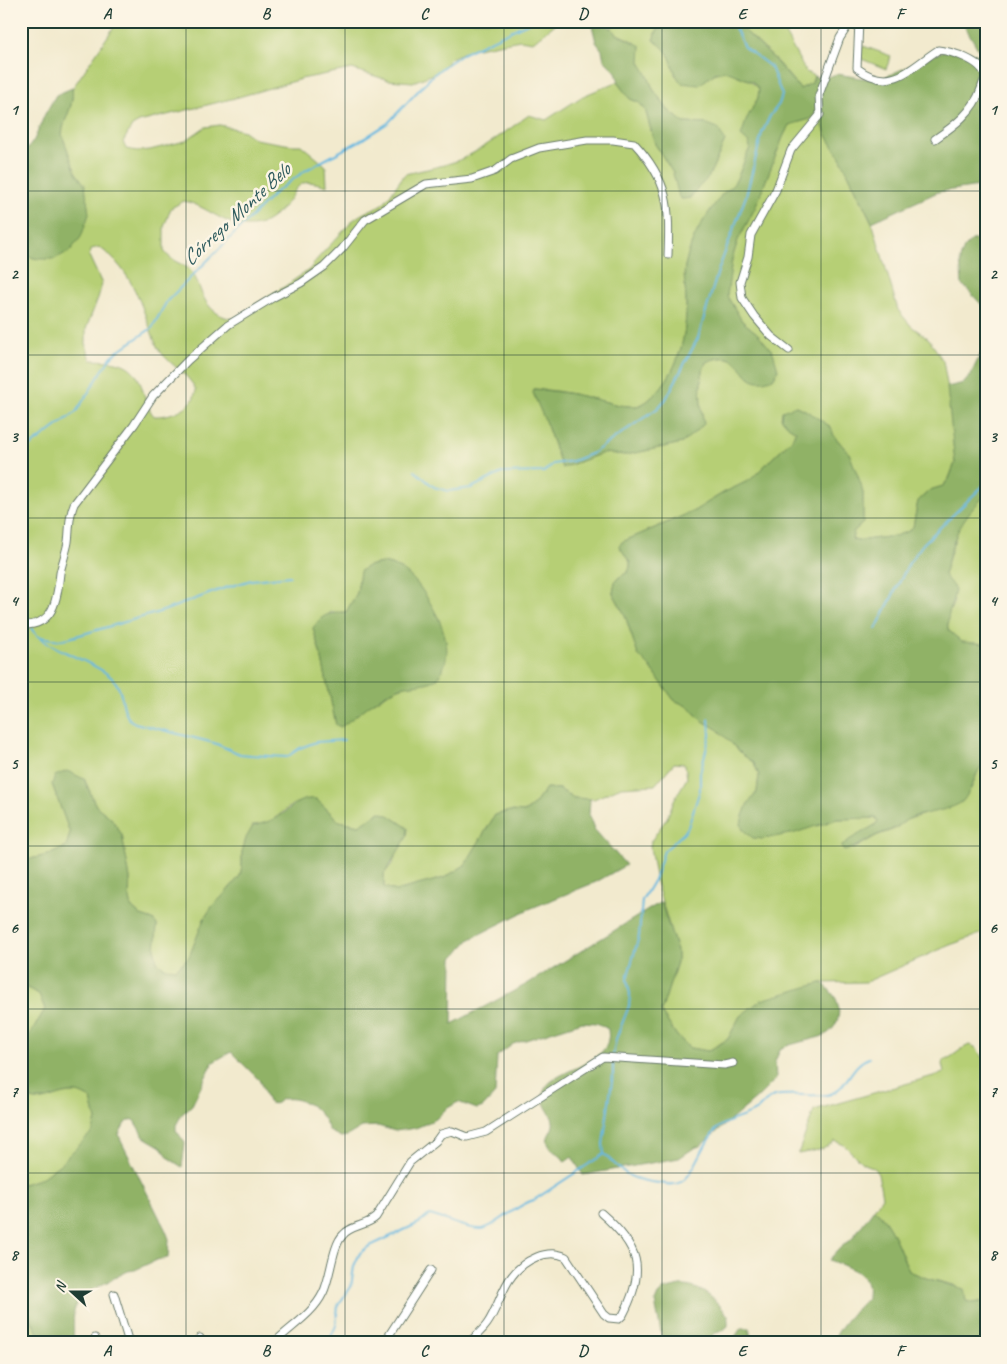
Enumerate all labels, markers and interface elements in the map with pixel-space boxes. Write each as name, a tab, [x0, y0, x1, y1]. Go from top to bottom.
text: A	[103, 4, 113, 24]
text: B	[262, 4, 272, 24]
text: C	[420, 4, 430, 24]
text: D	[578, 4, 589, 24]
text: E	[738, 4, 749, 24]
text: F	[896, 4, 907, 24]
text: 1	[10, 100, 19, 120]
text: 1	[989, 100, 998, 120]
water label: Córrego Monte Belo	[176, 155, 297, 271]
text: 2	[10, 264, 19, 284]
text: 2	[989, 264, 998, 284]
text: 3	[10, 427, 19, 447]
text: 3	[989, 427, 998, 447]
text: 4	[10, 591, 19, 611]
text: 4	[989, 591, 998, 611]
text: 5	[11, 754, 20, 774]
text: 5	[990, 754, 999, 774]
text: 6	[10, 918, 19, 938]
text: 6	[989, 918, 998, 938]
text: 7	[10, 1082, 19, 1102]
text: 7	[989, 1082, 998, 1102]
text: 8	[10, 1245, 19, 1265]
text: 8	[989, 1245, 998, 1265]
north arrow	[48, 1266, 98, 1316]
text: N	[51, 1278, 71, 1295]
text: A	[103, 1341, 113, 1361]
text: B	[262, 1341, 272, 1361]
text: C	[420, 1341, 430, 1361]
text: D	[578, 1341, 589, 1361]
text: E	[738, 1341, 749, 1361]
text: F	[896, 1341, 907, 1361]

